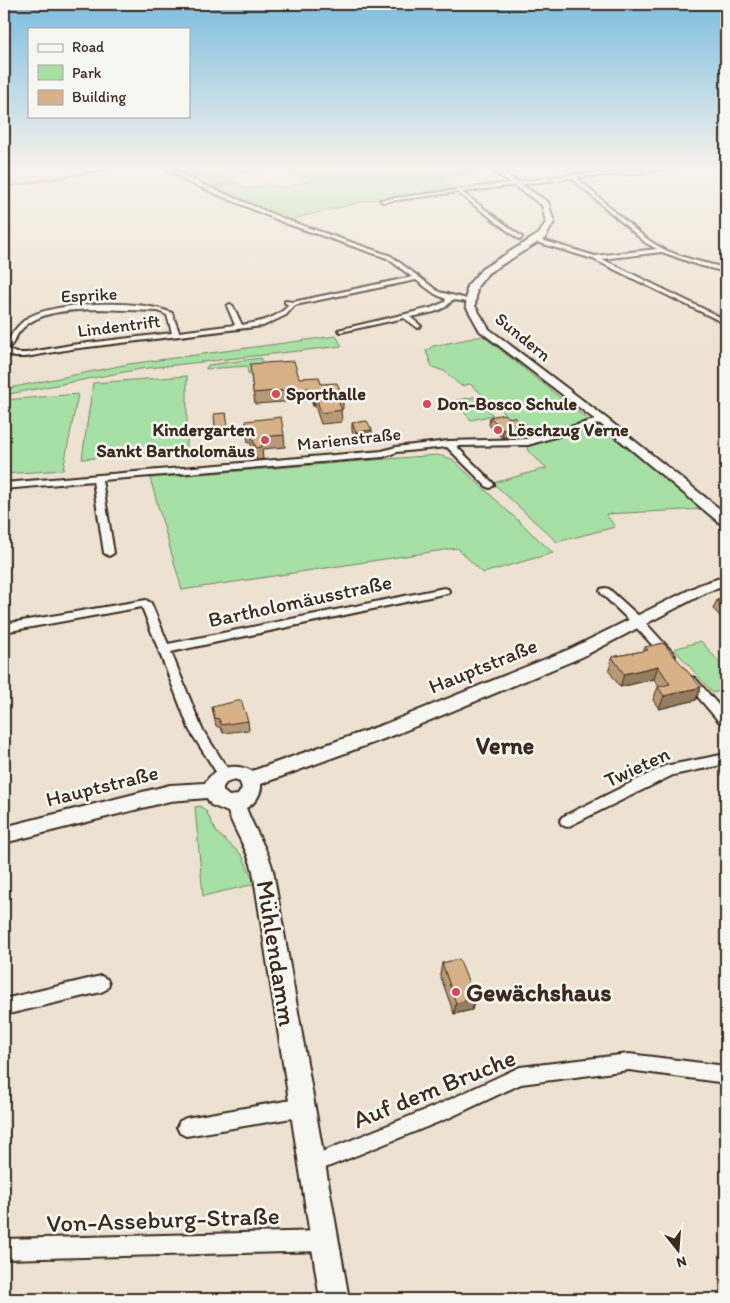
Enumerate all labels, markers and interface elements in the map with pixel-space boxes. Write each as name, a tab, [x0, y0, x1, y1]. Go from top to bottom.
legend	[28, 28, 190, 118]
text: Road	[72, 38, 105, 56]
text: Park	[72, 64, 102, 82]
text: Building	[72, 88, 126, 106]
street label: Esprike	[60, 283, 118, 307]
street label: Sundern	[491, 308, 555, 366]
street label: Lindentrift	[76, 310, 162, 342]
place label: Sporthalle	[286, 383, 366, 405]
marker: Sporthalle	[270, 388, 282, 400]
place label: Don-Bosco Schule	[437, 393, 577, 415]
marker: Don-Bosco Schule	[421, 398, 433, 410]
place label: Kindergarten Sankt Bartholomäus	[96, 419, 256, 462]
place label: Löschzug Verne	[508, 419, 629, 441]
street label: Marienstraße	[296, 423, 402, 455]
marker: Löschzug Verne	[492, 424, 504, 436]
marker: Kindergarten Sankt Bartholomäus	[259, 434, 271, 446]
street label: Bartholomäusstraße	[206, 569, 394, 632]
street label: Hauptstraße	[425, 632, 541, 699]
district label: Verne	[476, 731, 534, 760]
street label: Twieten	[600, 741, 674, 793]
street label: Hauptstraße	[43, 759, 161, 812]
street label: Mühlendamm	[251, 878, 303, 1028]
place label: Gewächshaus	[466, 977, 612, 1007]
marker: Gewächshaus	[450, 986, 462, 998]
street label: Auf dem Bruche	[348, 1042, 520, 1134]
street label: Von-Asseburg-Straße	[46, 1200, 280, 1238]
north arrow	[652, 1226, 702, 1276]
text: N	[675, 1252, 689, 1271]

